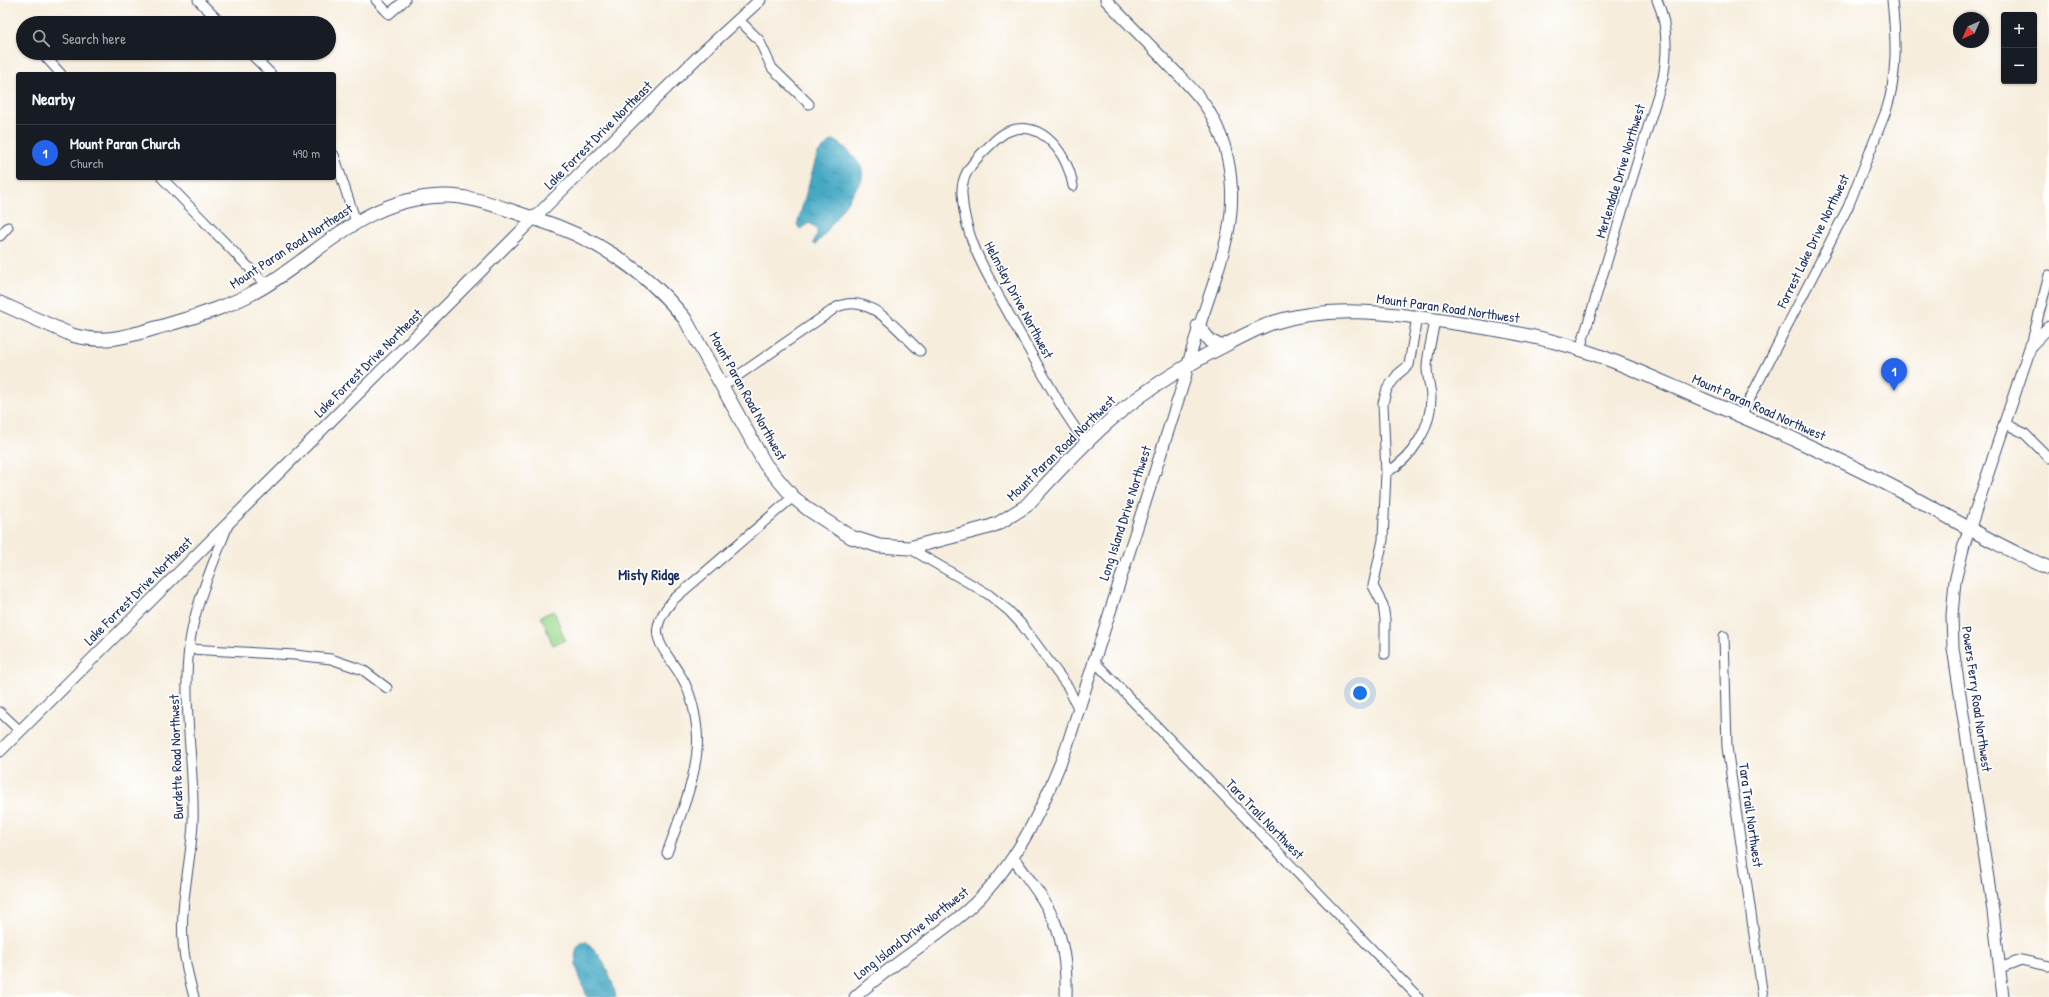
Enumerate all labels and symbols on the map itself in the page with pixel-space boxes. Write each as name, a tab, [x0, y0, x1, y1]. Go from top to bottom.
north arrow	[1953, 12, 1989, 48]
street label: Lake Forrest Drive Northeast	[539, 76, 656, 193]
street label: Merlendale Drive Northwest	[1590, 101, 1649, 240]
street label: Forrest Lake Drive Northwest	[1771, 170, 1853, 312]
street label: Mount Paran Road Northeast	[226, 199, 356, 293]
street label: Helmsley Drive Northwest	[980, 238, 1058, 362]
street label: Mount Paran Road Northwest	[1375, 288, 1521, 327]
street label: Lake Forrest Drive Northeast	[309, 304, 426, 421]
street label: Mount Paran Road Northwest	[705, 328, 792, 464]
pin: 1	[1881, 358, 1907, 391]
street label: Mount Paran Road Northwest	[1689, 369, 1829, 445]
street label: Mount Paran Road Northwest	[1002, 391, 1119, 505]
street label: Long Island Drive Northwest	[1094, 443, 1156, 583]
street label: Lake Forrest Drive Northeast	[79, 532, 196, 649]
district label: Misty Ridge	[618, 564, 680, 586]
street label: Powers Ferry Road Northwest	[1957, 625, 1997, 773]
your location	[1350, 683, 1370, 703]
street label: Burdette Road Northwest	[164, 694, 187, 820]
street label: Tara Trail Northwest	[1735, 762, 1768, 868]
street label: Tara Trail Northwest	[1222, 774, 1309, 863]
street label: Long Island Drive Northwest	[849, 882, 973, 984]

